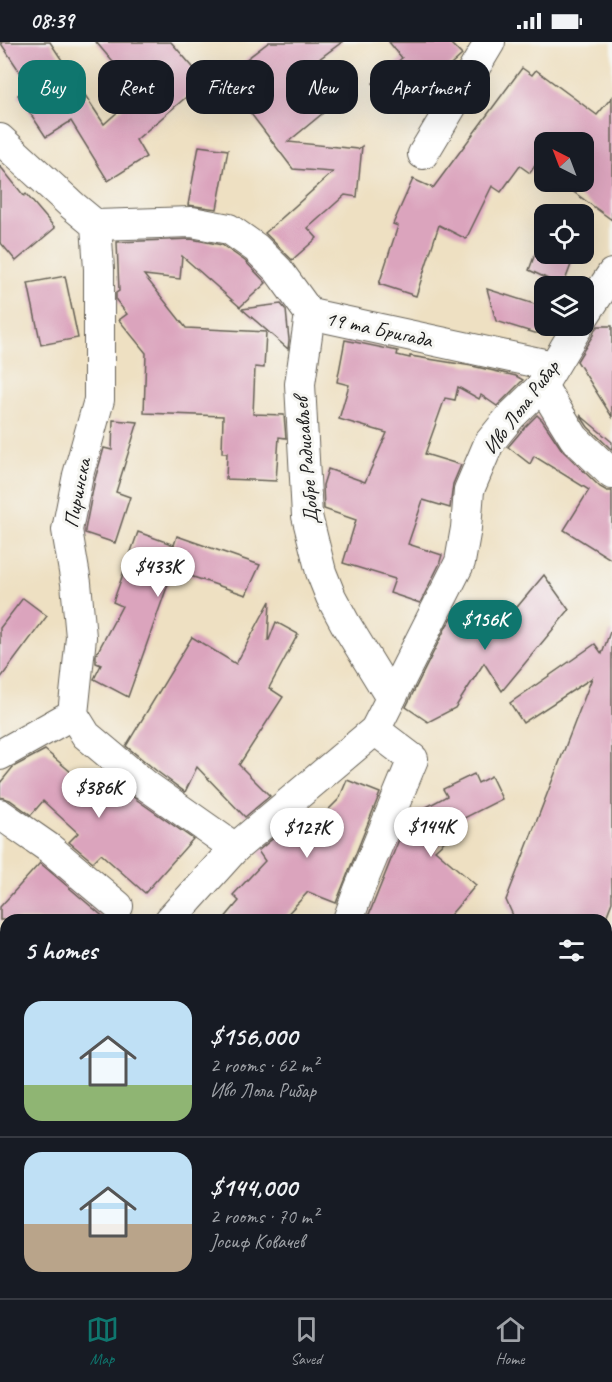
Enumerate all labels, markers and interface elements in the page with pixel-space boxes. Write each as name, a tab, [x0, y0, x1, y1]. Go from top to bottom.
text: 08:39	[30, 7, 74, 35]
chip: Buy	[18, 60, 86, 114]
chip: Rent	[98, 60, 174, 114]
chip: Filters	[186, 60, 274, 114]
chip: New	[286, 60, 358, 114]
chip: Apartment	[370, 60, 490, 114]
north arrow	[534, 132, 594, 192]
map controls	[534, 132, 594, 336]
button: locate	[534, 204, 594, 264]
button: layers	[534, 276, 594, 336]
street label: 19 та Бригада	[323, 305, 436, 353]
street label: Иво Лола Рибар	[477, 354, 565, 459]
street label: Добре Радисављев	[287, 392, 325, 526]
street label: Пиринска	[58, 454, 97, 530]
pin: $433K	[116, 547, 200, 598]
text: $433K	[135, 554, 181, 579]
pin: $156K	[443, 600, 527, 651]
text: $156K	[462, 607, 508, 632]
pin: $386K	[57, 768, 141, 819]
text: $386K	[76, 775, 122, 800]
pin: $144K	[389, 807, 473, 858]
pin: $127K	[265, 808, 349, 859]
text: $144K	[408, 814, 454, 839]
text: $127K	[284, 815, 330, 840]
text: 5 homes	[24, 934, 97, 967]
icon: filters	[555, 934, 588, 967]
text: $156,000	[210, 1020, 297, 1053]
icon: home	[72, 1025, 144, 1097]
text: 2 rooms · 62 m²	[210, 1053, 318, 1078]
text: Иво Лола Рибар	[210, 1078, 316, 1103]
text: $144,000	[210, 1171, 297, 1204]
icon: home	[72, 1176, 144, 1248]
text: 2 rooms · 70 m²	[210, 1204, 318, 1229]
text: Јосиф Ковачев	[210, 1229, 304, 1254]
tab: Map	[86, 1313, 119, 1369]
tab: Saved	[290, 1313, 323, 1369]
tab: Home	[494, 1313, 527, 1369]

